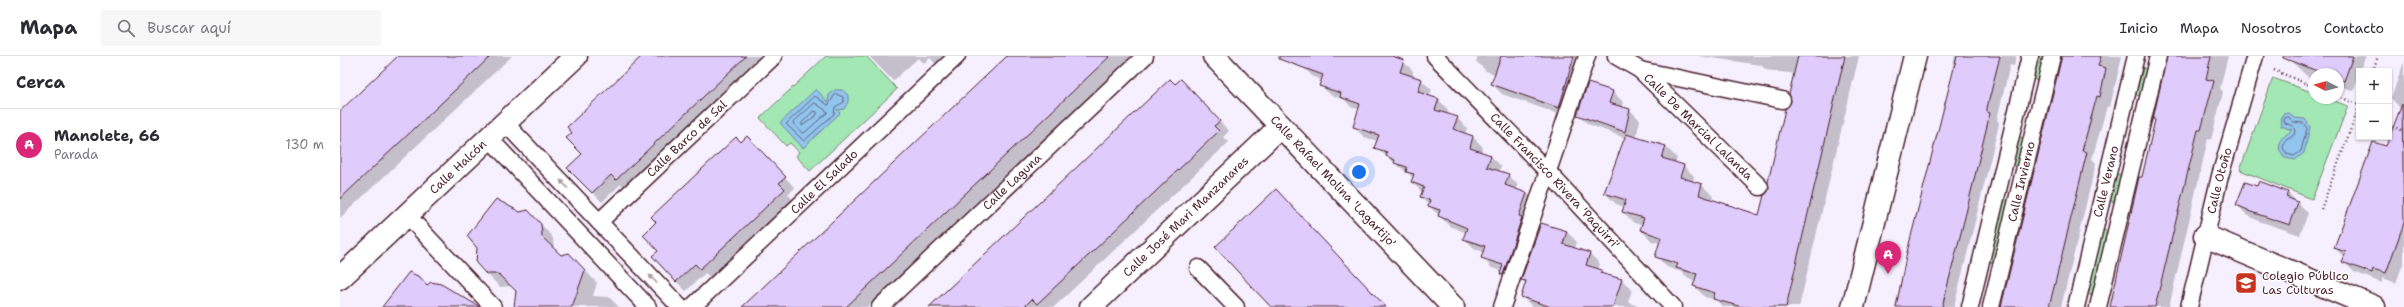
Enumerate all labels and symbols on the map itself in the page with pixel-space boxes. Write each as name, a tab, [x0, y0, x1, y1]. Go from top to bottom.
north arrow	[2308, 68, 2344, 104]
street label: Calle De Marcial Lalanda	[1640, 70, 1757, 184]
street label: Calle Barco de Sal	[643, 97, 731, 181]
street label: Calle Francisco Rivera 'Paquirri'	[1487, 109, 1623, 252]
street label: Calle Rafael Molina 'Lagartijo'	[1267, 112, 1400, 250]
street label: Calle Halcón	[426, 136, 490, 198]
street label: Calle Invierno	[2004, 140, 2039, 223]
street label: Calle Verano	[2090, 144, 2122, 219]
street label: Calle El Salado	[787, 146, 861, 218]
street label: Calle Otoño	[2203, 146, 2236, 215]
street label: Calle Laguna	[979, 150, 1045, 214]
street label: Calle José Mari Manzanares	[1120, 153, 1252, 280]
your location	[1349, 162, 1369, 182]
one-way arrow	[559, 179, 568, 189]
pin: A	[1875, 241, 1901, 274]
place label: Colegio Público Las Culturas	[2262, 268, 2349, 298]
school or university icon: Colegio Público Las Culturas	[2233, 270, 2259, 296]
one-way arrow	[648, 274, 658, 284]

